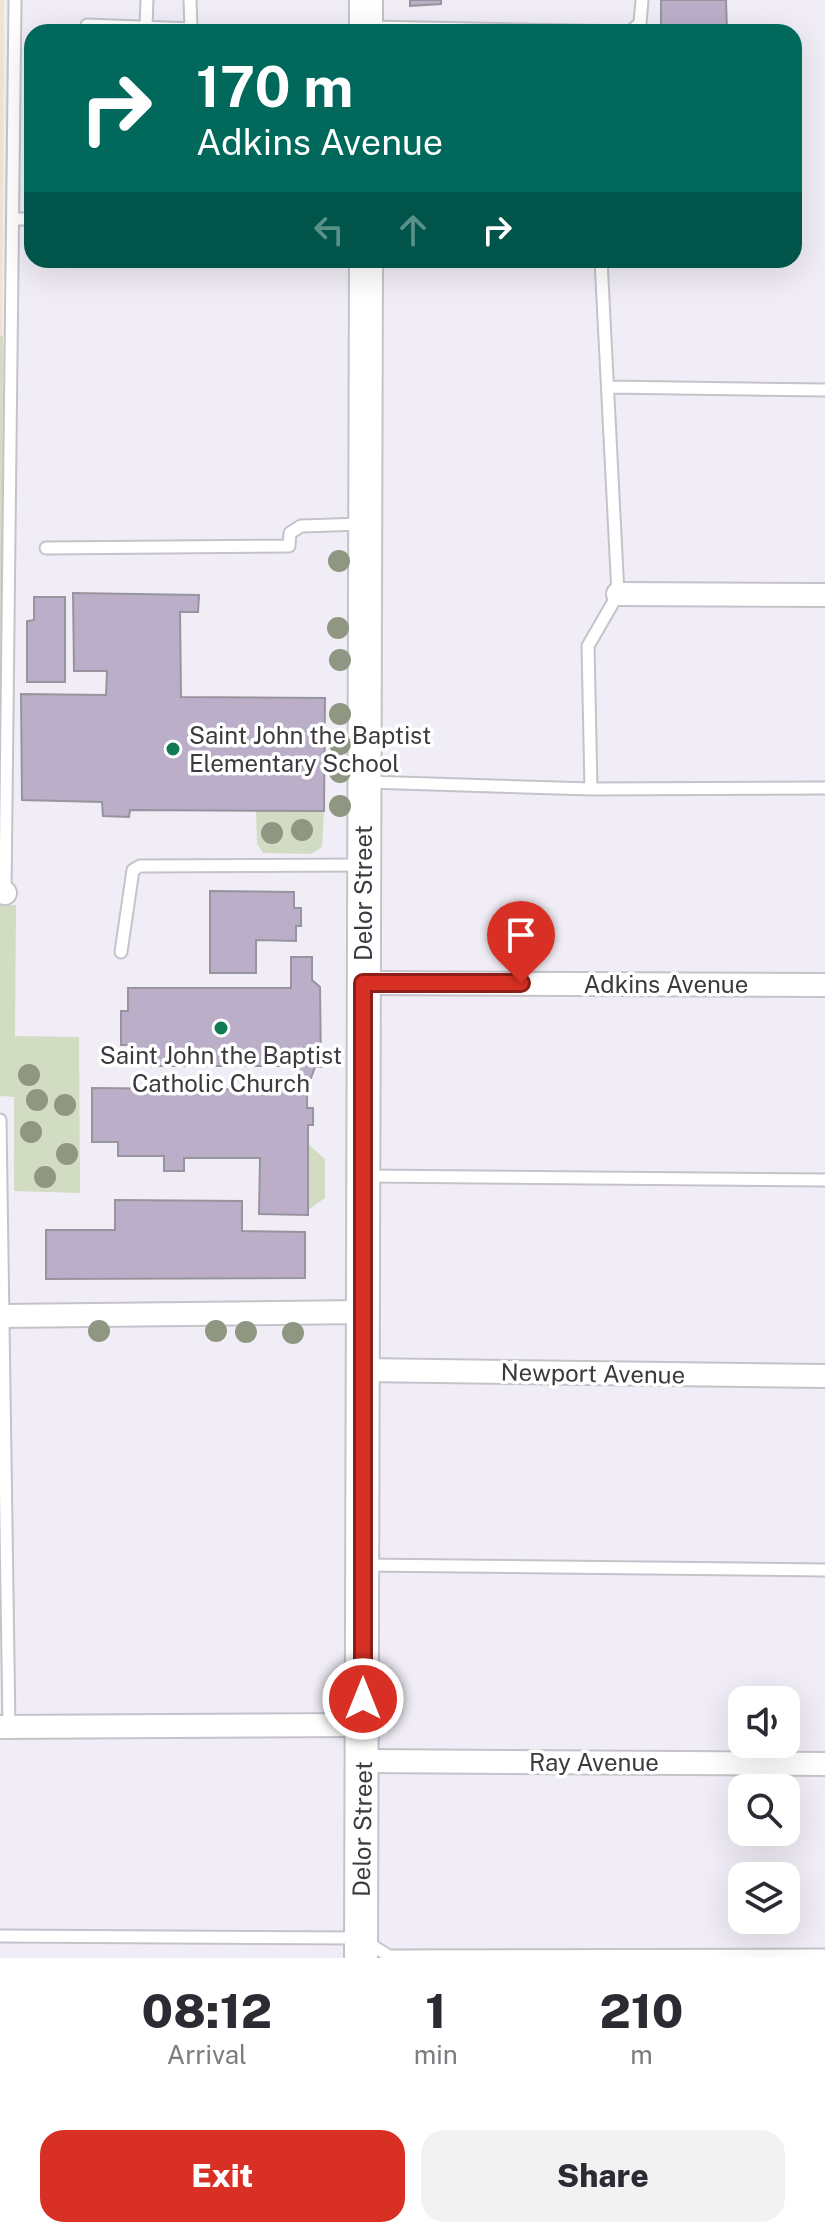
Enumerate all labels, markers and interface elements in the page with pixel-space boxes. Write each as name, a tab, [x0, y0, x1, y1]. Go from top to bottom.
text: 170 m	[196, 54, 353, 120]
icon: right	[64, 56, 168, 160]
text: Adkins Avenue	[196, 121, 443, 163]
icon: left	[307, 208, 351, 252]
icon: ahead	[391, 208, 435, 252]
icon: right	[475, 208, 519, 252]
place label: Saint John the Baptist Elementary School	[189, 721, 431, 777]
marker: Saint John the Baptist Elementary School	[164, 740, 182, 758]
street label: Delor Street	[349, 825, 377, 961]
pin	[487, 901, 555, 983]
icon: arrive	[499, 913, 543, 957]
street label: Adkins Avenue	[584, 970, 748, 998]
marker: Saint John the Baptist Catholic Church	[212, 1019, 230, 1037]
place label: Saint John the Baptist Catholic Church	[100, 1041, 342, 1097]
street label: Newport Avenue	[500, 1357, 686, 1389]
position arrow	[321, 1657, 405, 1741]
map controls	[728, 1686, 800, 1934]
button: sound	[728, 1686, 800, 1758]
street label: Ray Avenue	[529, 1748, 659, 1776]
street label: Delor Street	[347, 1761, 377, 1897]
button: search	[728, 1774, 800, 1846]
button: layers	[728, 1862, 800, 1934]
text: 08:12	[142, 1982, 272, 2039]
text: 1	[425, 1982, 446, 2039]
text: 210	[599, 1982, 683, 2039]
text: Arrival	[167, 2039, 247, 2070]
text: min	[414, 2039, 458, 2070]
text: m	[630, 2039, 653, 2070]
button: Exit	[40, 2130, 405, 2222]
button: Share	[421, 2130, 785, 2222]

